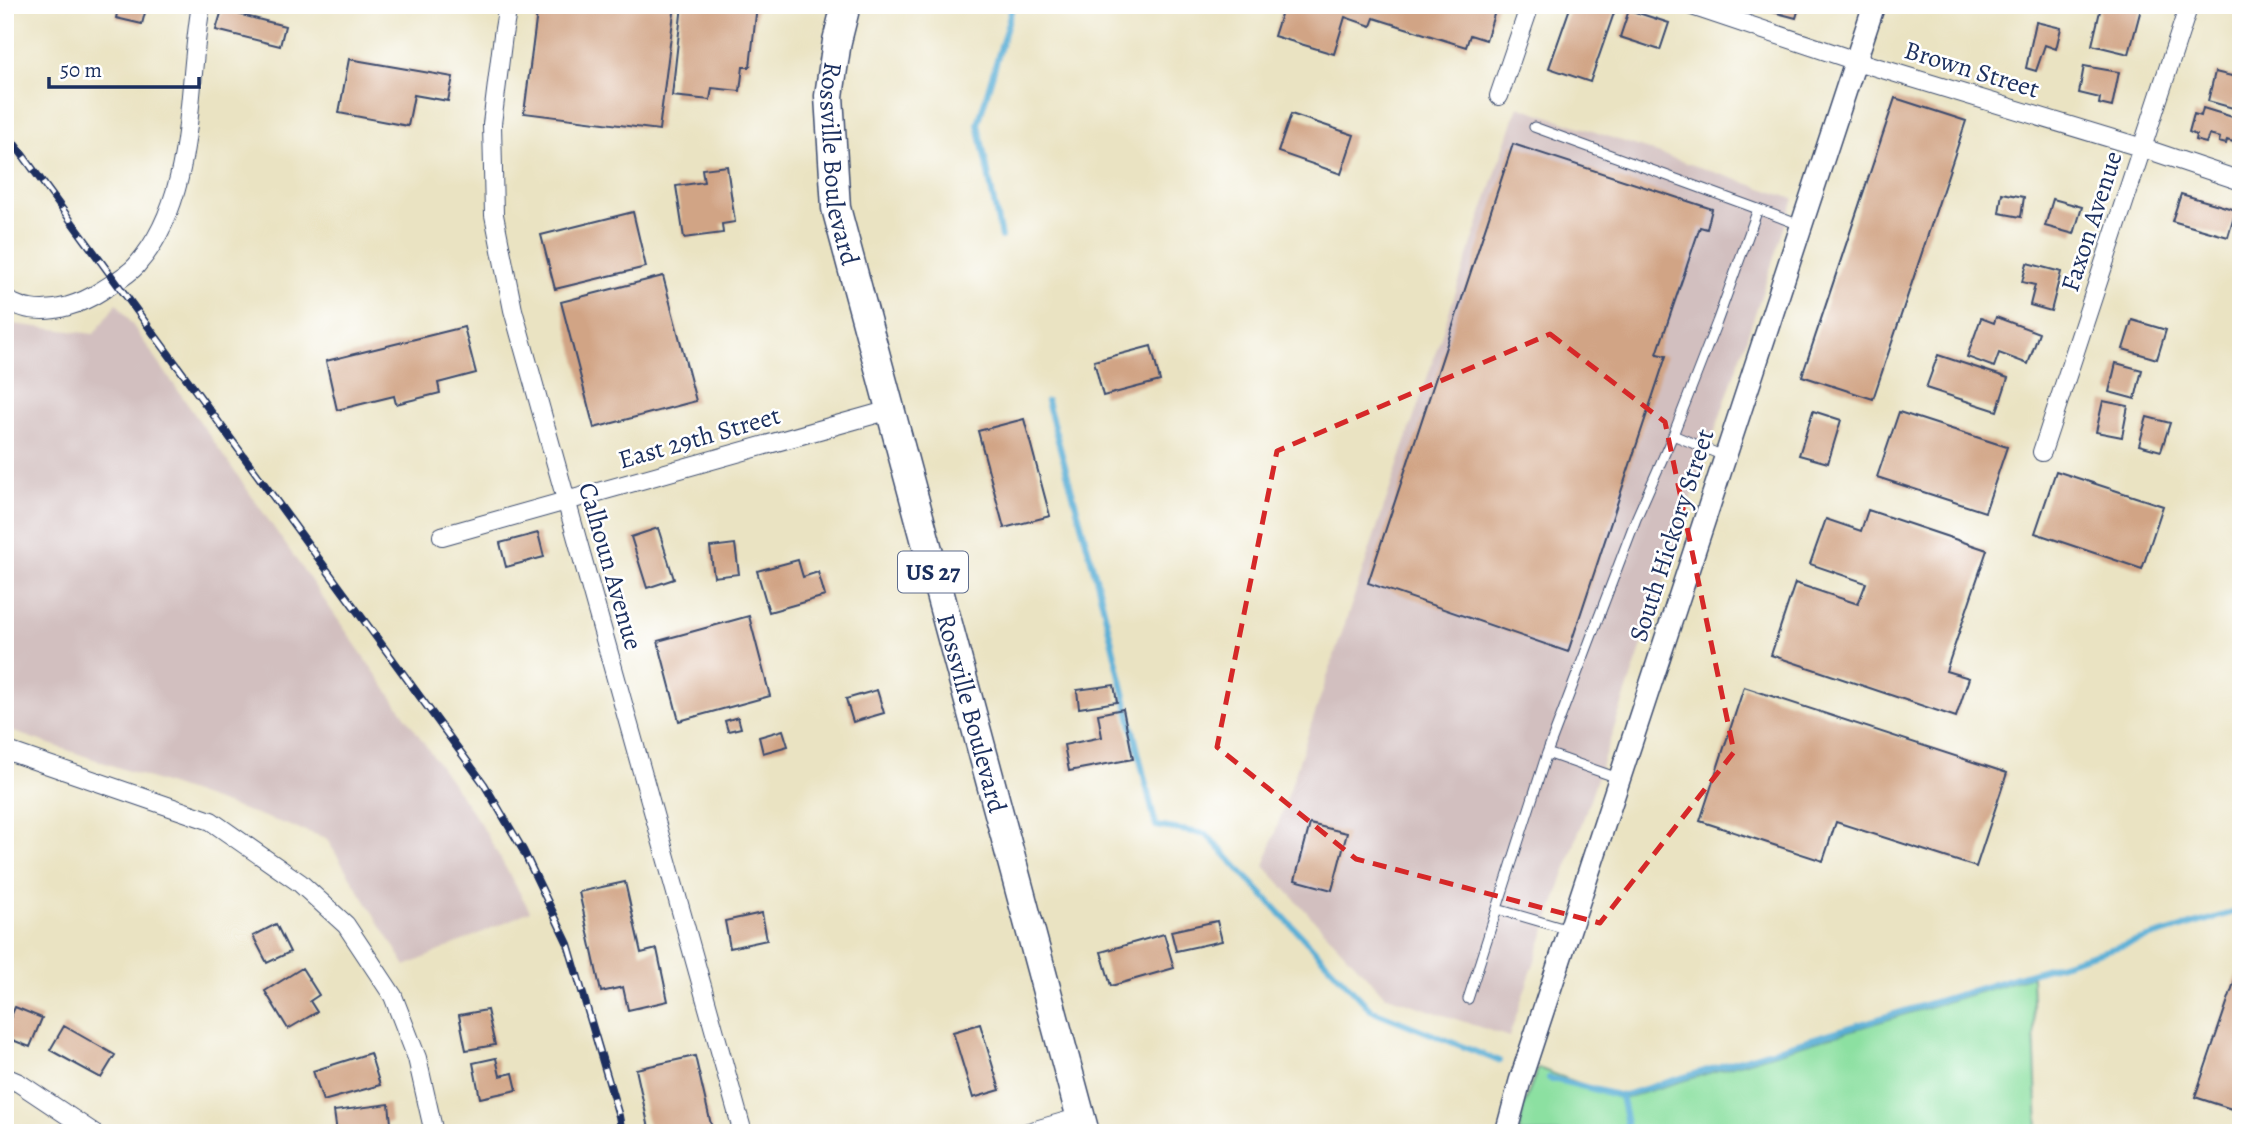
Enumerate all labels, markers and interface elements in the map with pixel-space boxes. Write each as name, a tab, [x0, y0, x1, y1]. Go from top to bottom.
street label: Brown Street	[1900, 32, 2044, 107]
scale bar	[49, 46, 200, 90]
text: 50 m	[60, 56, 102, 84]
street label: Rossville Boulevard	[811, 60, 868, 269]
street label: Faxon Avenue	[2052, 146, 2131, 296]
street label: East 29th Street	[614, 398, 785, 477]
street label: South Hickory Street	[1621, 424, 1723, 646]
street label: Calhoun Avenue	[570, 478, 651, 654]
road number: US 27	[898, 552, 968, 592]
street label: Rossville Boulevard	[928, 610, 1015, 817]

